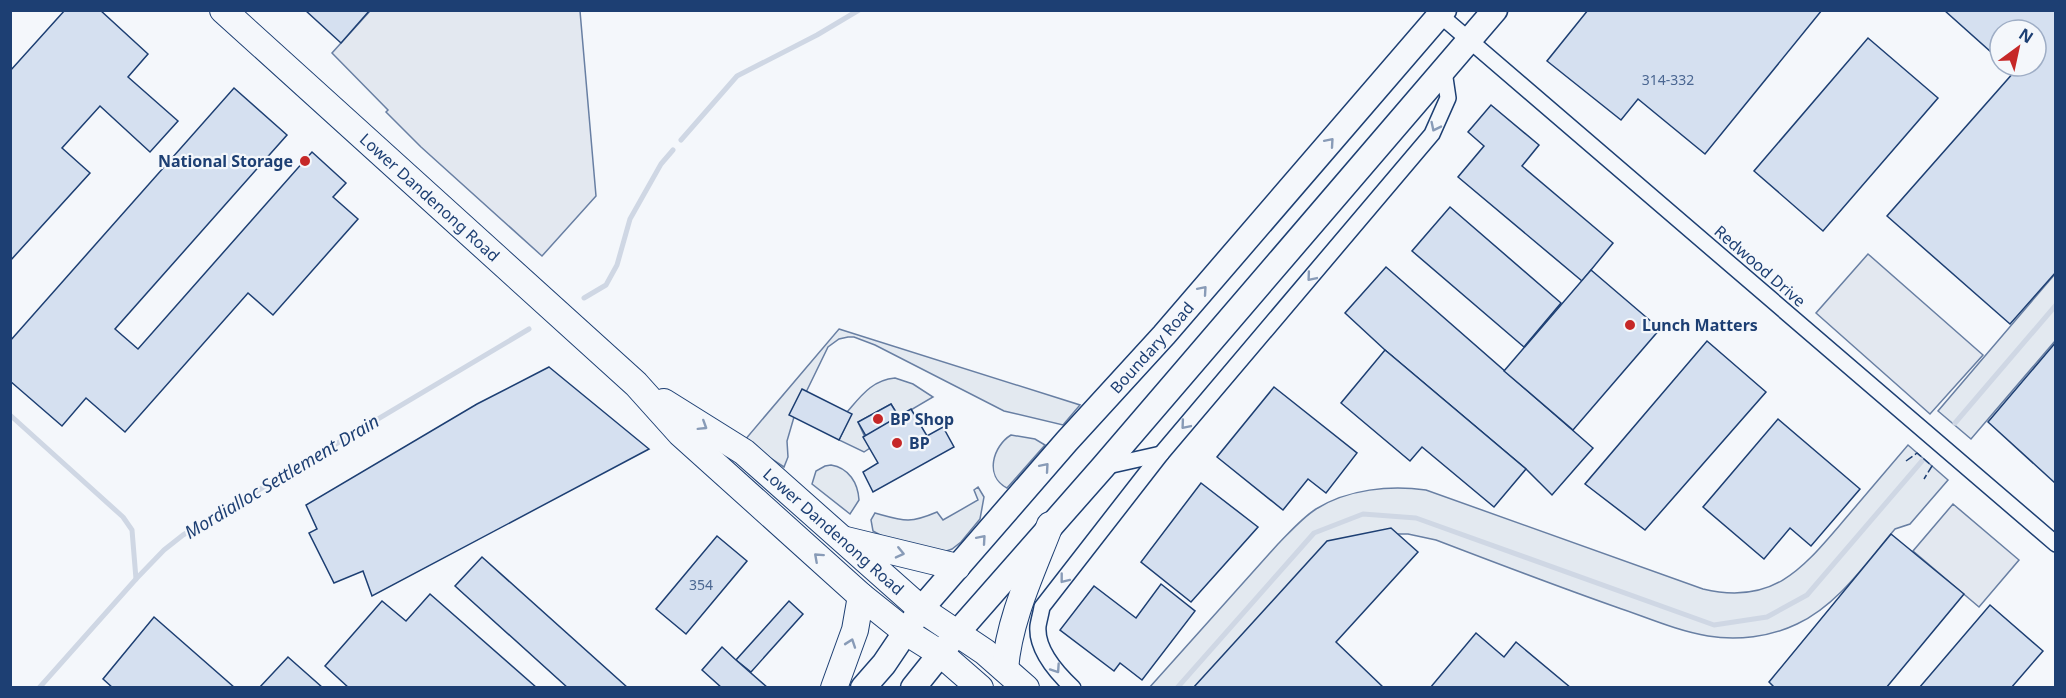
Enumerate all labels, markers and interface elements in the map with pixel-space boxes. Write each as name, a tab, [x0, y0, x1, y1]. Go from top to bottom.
north arrow	[1988, 18, 2048, 78]
text: N	[2015, 23, 2038, 48]
house number: 314-332	[1642, 70, 1694, 89]
one-way arrow	[1431, 120, 1442, 131]
street label: Lower Dandenong Road	[355, 128, 504, 266]
one-way arrow	[1323, 138, 1334, 149]
place label: National Storage	[158, 150, 293, 172]
marker: National Storage	[298, 154, 312, 168]
street label: Redwood Drive	[1710, 220, 1810, 312]
one-way arrow	[1307, 270, 1318, 281]
one-way arrow	[1196, 286, 1207, 297]
street label: Boundary Road	[1105, 297, 1199, 398]
place label: Lunch Matters	[1642, 314, 1758, 336]
marker: Lunch Matters	[1623, 318, 1637, 332]
water label: Mordialloc Settlement Drain	[180, 408, 383, 544]
place label: BP Shop	[890, 408, 954, 430]
marker: BP Shop	[871, 412, 885, 426]
one-way arrow	[1181, 418, 1192, 429]
one-way arrow	[697, 419, 707, 431]
place label: BP	[909, 432, 930, 454]
marker: BP	[890, 436, 904, 450]
street label: Lower Dandenong Road	[758, 463, 909, 600]
one-way arrow	[1038, 463, 1049, 474]
one-way arrow	[975, 535, 986, 546]
one-way arrow	[894, 546, 904, 559]
one-way arrow	[814, 553, 825, 564]
one-way arrow	[1061, 572, 1072, 583]
house number: 354	[689, 575, 713, 594]
one-way arrow	[844, 638, 856, 648]
one-way arrow	[1049, 662, 1060, 673]

